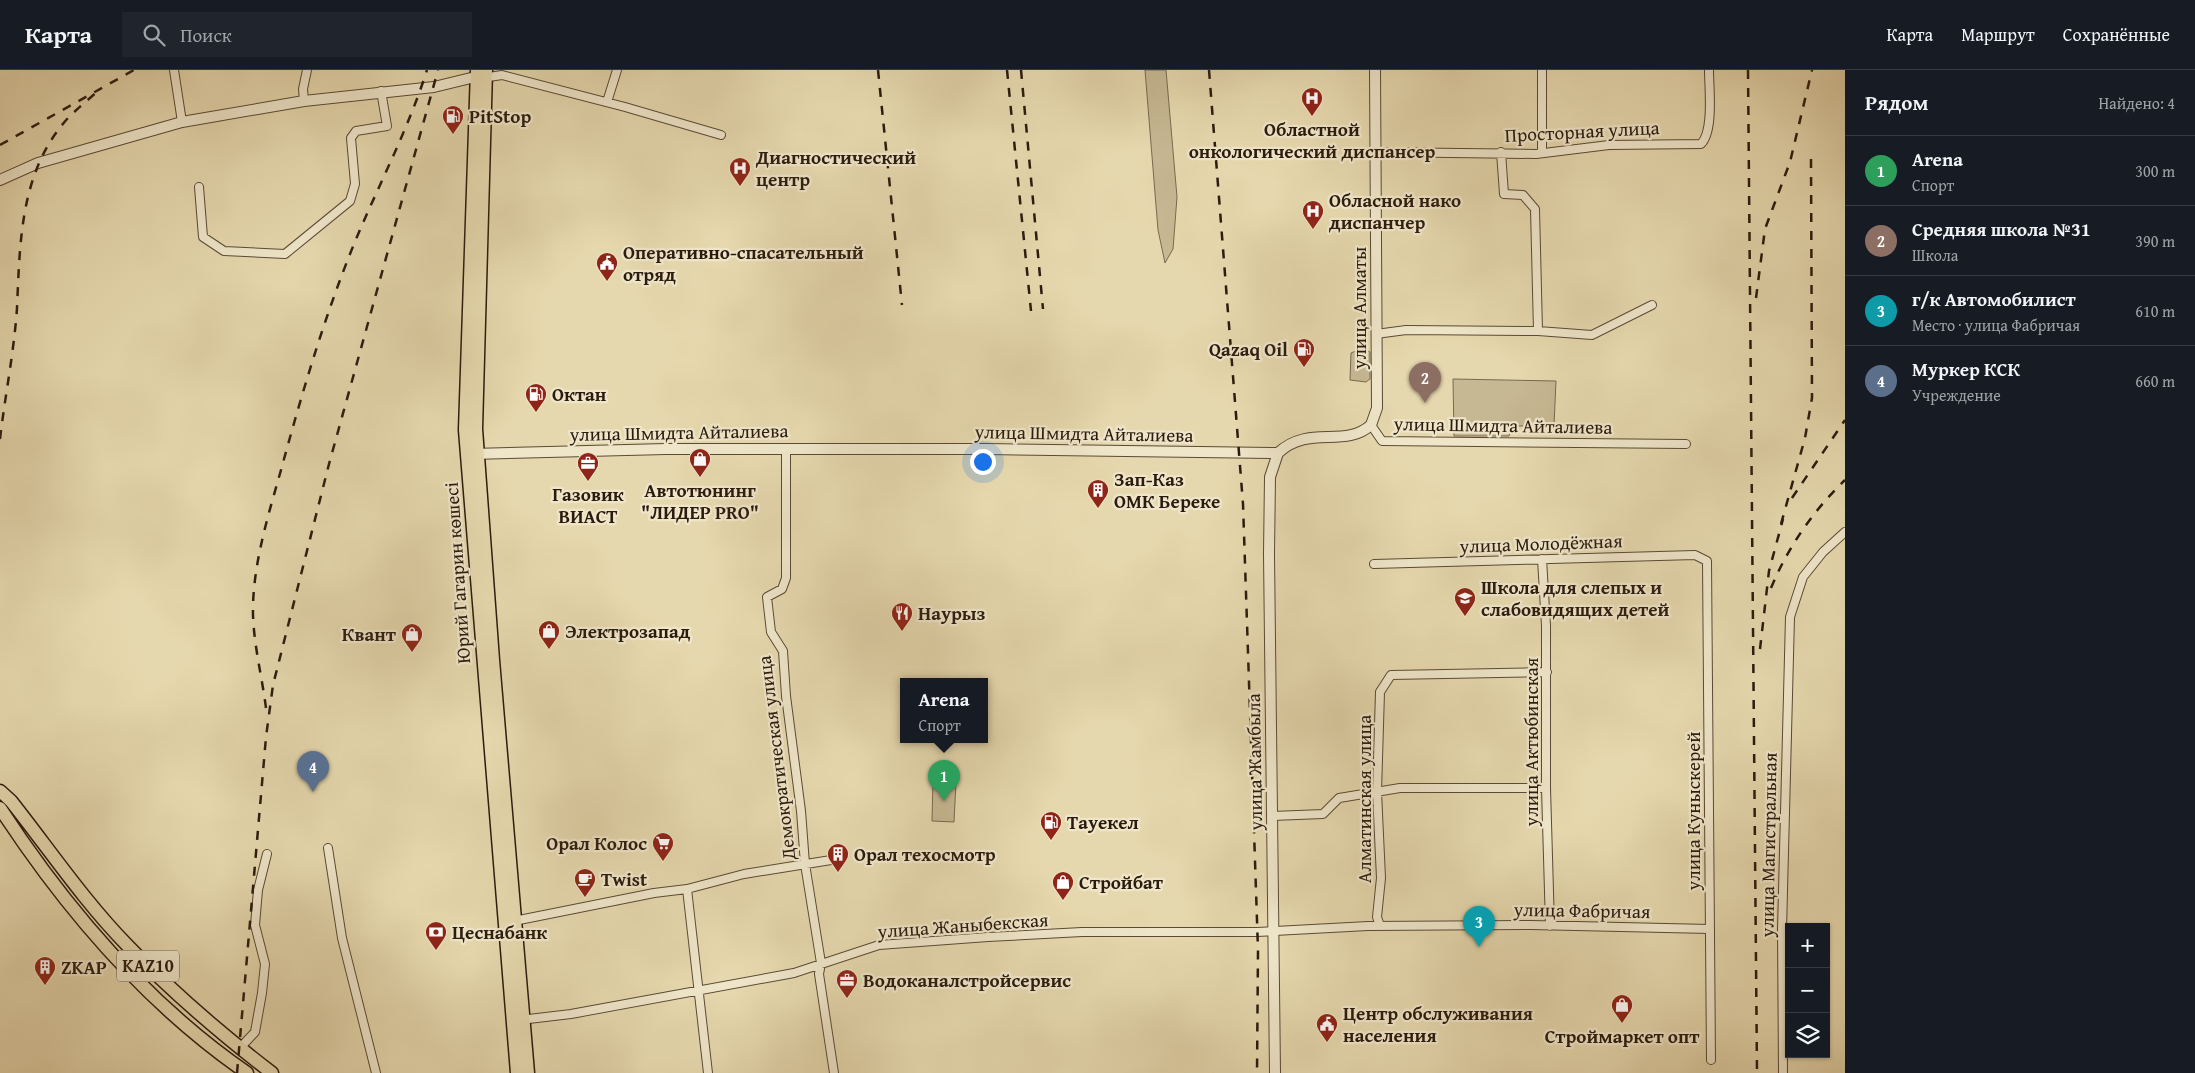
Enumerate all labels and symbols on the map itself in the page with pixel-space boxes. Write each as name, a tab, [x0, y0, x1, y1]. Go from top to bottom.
hospital icon: Областной онкологический диспансер	[1300, 86, 1324, 117]
place label: PitStop	[469, 102, 531, 130]
fuel station icon: PitStop	[441, 104, 465, 135]
street label: Просторная улица	[1504, 113, 1660, 149]
place label: Областной онкологический диспансер	[1189, 115, 1435, 165]
place label: Диагностический центр	[755, 143, 916, 193]
hospital icon: Диагностический центр	[728, 156, 752, 187]
place label: Обласной нако диспанчер	[1329, 186, 1461, 236]
hospital icon: Обласной нако диспанчер	[1301, 199, 1325, 230]
place label: Оперативно-спасательный отряд	[623, 238, 864, 288]
street label: улица Алматы	[1345, 247, 1373, 370]
public building icon: Оперативно-спасательный отряд	[595, 251, 619, 282]
place label: Qazaq Oil	[1209, 335, 1288, 363]
fuel station icon: Qazaq Oil	[1292, 337, 1316, 368]
pin: 2	[1409, 362, 1441, 403]
place label: Октан	[552, 380, 607, 408]
fuel station icon: Октан	[524, 382, 548, 413]
street label: улица Шмидта Айталиева	[1392, 409, 1613, 441]
street label: улица Шмидта Айталиева	[568, 416, 789, 448]
street label: улица Шмидта Айталиева	[973, 417, 1194, 449]
shop icon: Автотюнинг "ЛИДЕР PRO"	[688, 447, 712, 478]
your location	[970, 449, 996, 475]
office icon: Газовик ВИАСТ	[576, 451, 600, 482]
place label: Зап-Каз ОМК Береке	[1114, 465, 1220, 515]
place label: Автотюнинг "ЛИДЕР PRO"	[641, 476, 759, 526]
building icon: Зап-Каз ОМК Береке	[1086, 478, 1110, 509]
place label: Газовик ВИАСТ	[552, 480, 624, 530]
street label: Юрий Гагарин көшесі	[437, 481, 477, 665]
street label: улица Молодёжная	[1458, 526, 1623, 560]
place label: Школа для слепых и слабовидящих детей	[1481, 573, 1670, 623]
school or university icon: Школа для слепых и слабовидящих детей	[1453, 586, 1477, 617]
place label: Наурыз	[918, 599, 985, 627]
restaurant icon: Наурыз	[890, 601, 914, 632]
place label: Электрозапад	[565, 617, 691, 645]
shop icon: Электрозапад	[537, 619, 561, 650]
place label: Квант	[342, 620, 397, 648]
shop icon: Квант	[400, 622, 424, 653]
street label: Демократическая улица	[750, 654, 803, 863]
street label: улица Актюбинская	[1517, 657, 1545, 827]
street label: улица Жамбыла	[1239, 693, 1269, 832]
street label: Алматинская улица	[1350, 715, 1378, 883]
street label: улица Куныскерей	[1679, 732, 1707, 891]
pin: 4	[297, 751, 329, 792]
street label: улица Магистральная	[1752, 752, 1784, 939]
pin: 1	[928, 760, 960, 801]
place label: Тауекел	[1067, 808, 1139, 836]
fuel station icon: Тауекел	[1039, 810, 1063, 841]
place label: Орал Колос	[546, 829, 647, 857]
supermarket icon: Орал Колос	[651, 831, 675, 862]
place label: Орал техосмотр	[854, 840, 996, 868]
building icon: Орал техосмотр	[826, 842, 850, 873]
place label: Twist	[601, 865, 648, 893]
cafe icon: Twist	[573, 867, 597, 898]
place label: Стройбат	[1079, 868, 1164, 896]
shop icon: Стройбат	[1051, 870, 1075, 901]
street label: улица Фабричая	[1512, 895, 1651, 925]
street label: улица Жаныбекская	[876, 905, 1050, 945]
pin: 3	[1463, 906, 1495, 947]
place label: Цеснабанк	[452, 918, 547, 946]
bank icon: Цеснабанк	[424, 920, 448, 951]
road number: KAZ10	[117, 950, 179, 981]
place label: ZKAP	[61, 953, 107, 981]
building icon: ZKAP	[33, 955, 57, 986]
place label: Водоканалстройсервис	[863, 966, 1071, 994]
office icon: Водоканалстройсервис	[835, 968, 859, 999]
shop icon: Строймаркет опт	[1610, 993, 1634, 1024]
place label: Центр обслуживания наcеления	[1343, 999, 1533, 1049]
public building icon: Центр обслуживания наcеления	[1315, 1012, 1339, 1043]
place label: Строймаркет опт	[1545, 1022, 1700, 1050]

